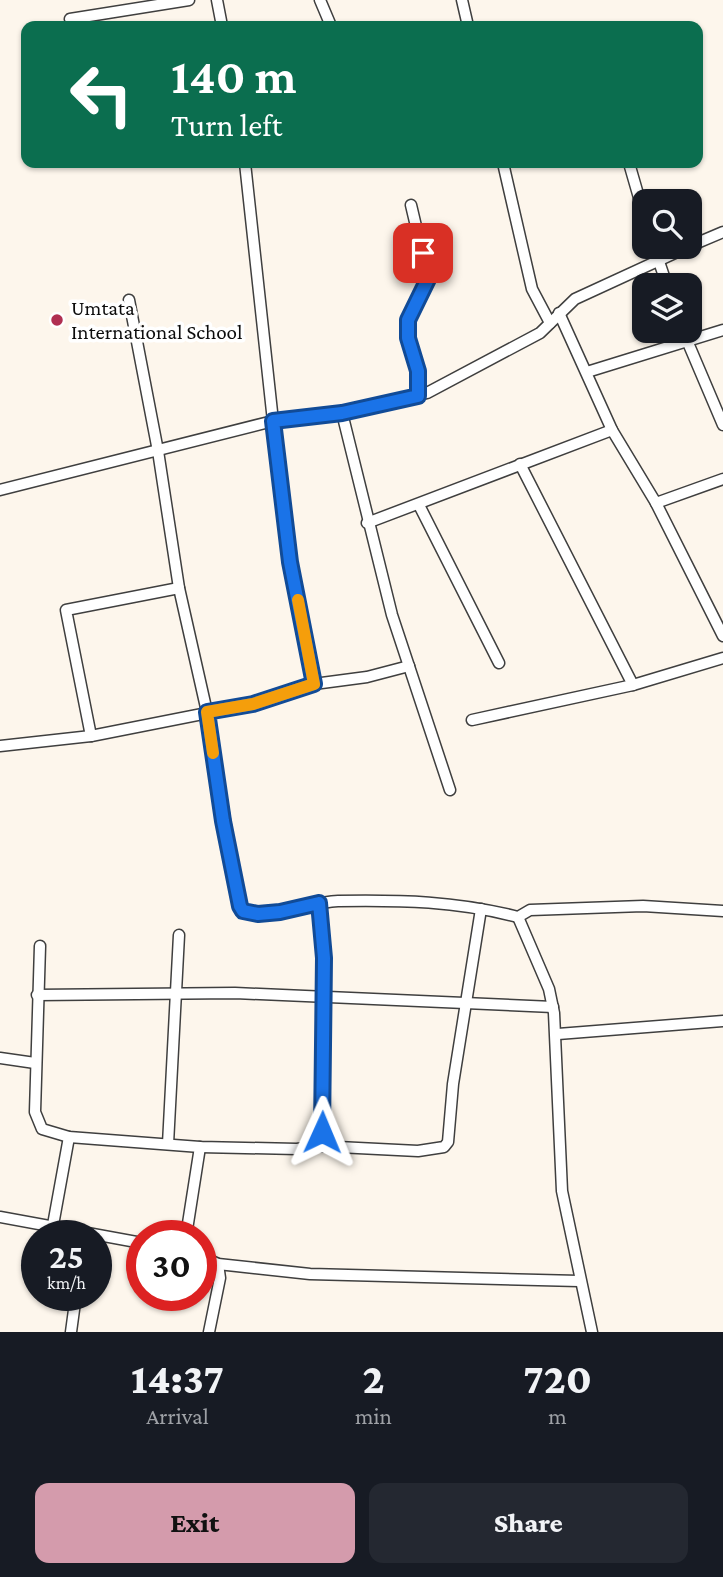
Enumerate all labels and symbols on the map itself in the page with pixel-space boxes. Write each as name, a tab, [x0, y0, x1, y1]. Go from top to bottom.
pin	[393, 223, 453, 283]
place label: Umtata International School	[71, 296, 243, 344]
marker: Umtata International School	[49, 312, 65, 328]
position arrow	[285, 1095, 359, 1169]
speed limit sign: 30	[126, 1220, 217, 1311]

